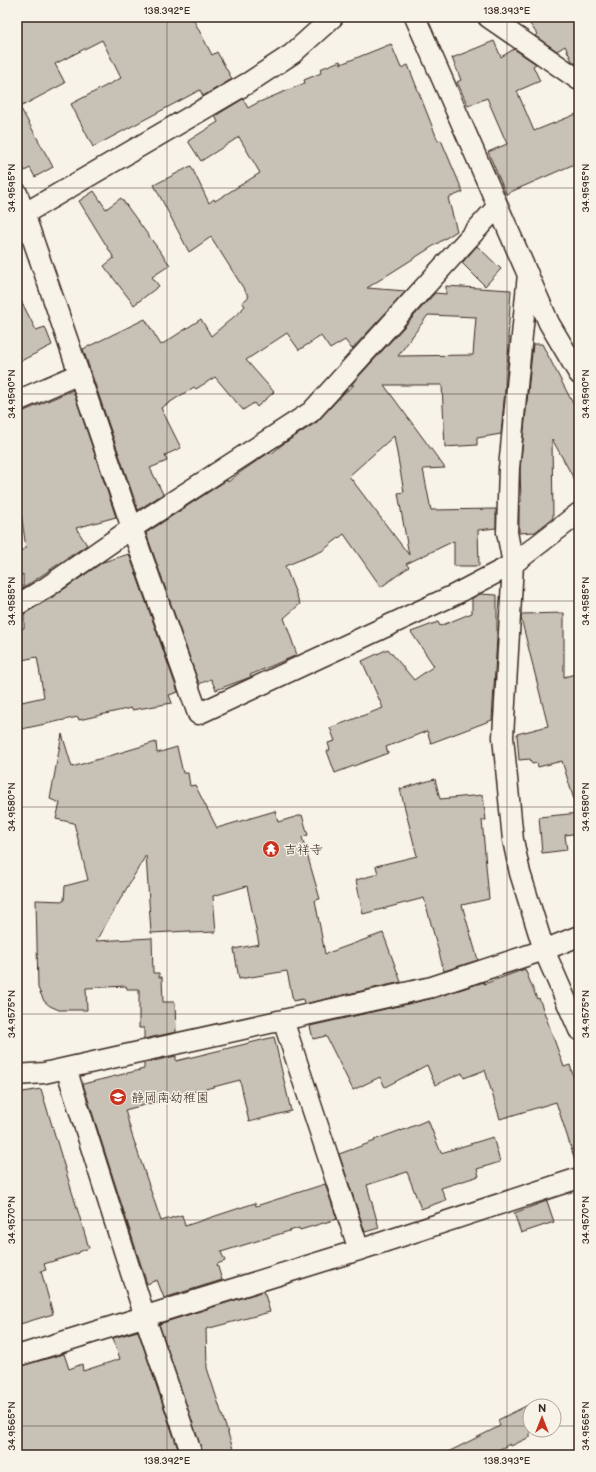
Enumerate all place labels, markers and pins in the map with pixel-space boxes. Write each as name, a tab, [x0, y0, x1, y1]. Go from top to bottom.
temple icon: 吉祥寺	[261, 839, 281, 859]
place label: 吉祥寺	[284, 842, 323, 858]
school or university icon: 静岡南幼稚園	[108, 1087, 128, 1107]
place label: 静岡南幼稚園	[131, 1090, 209, 1106]

